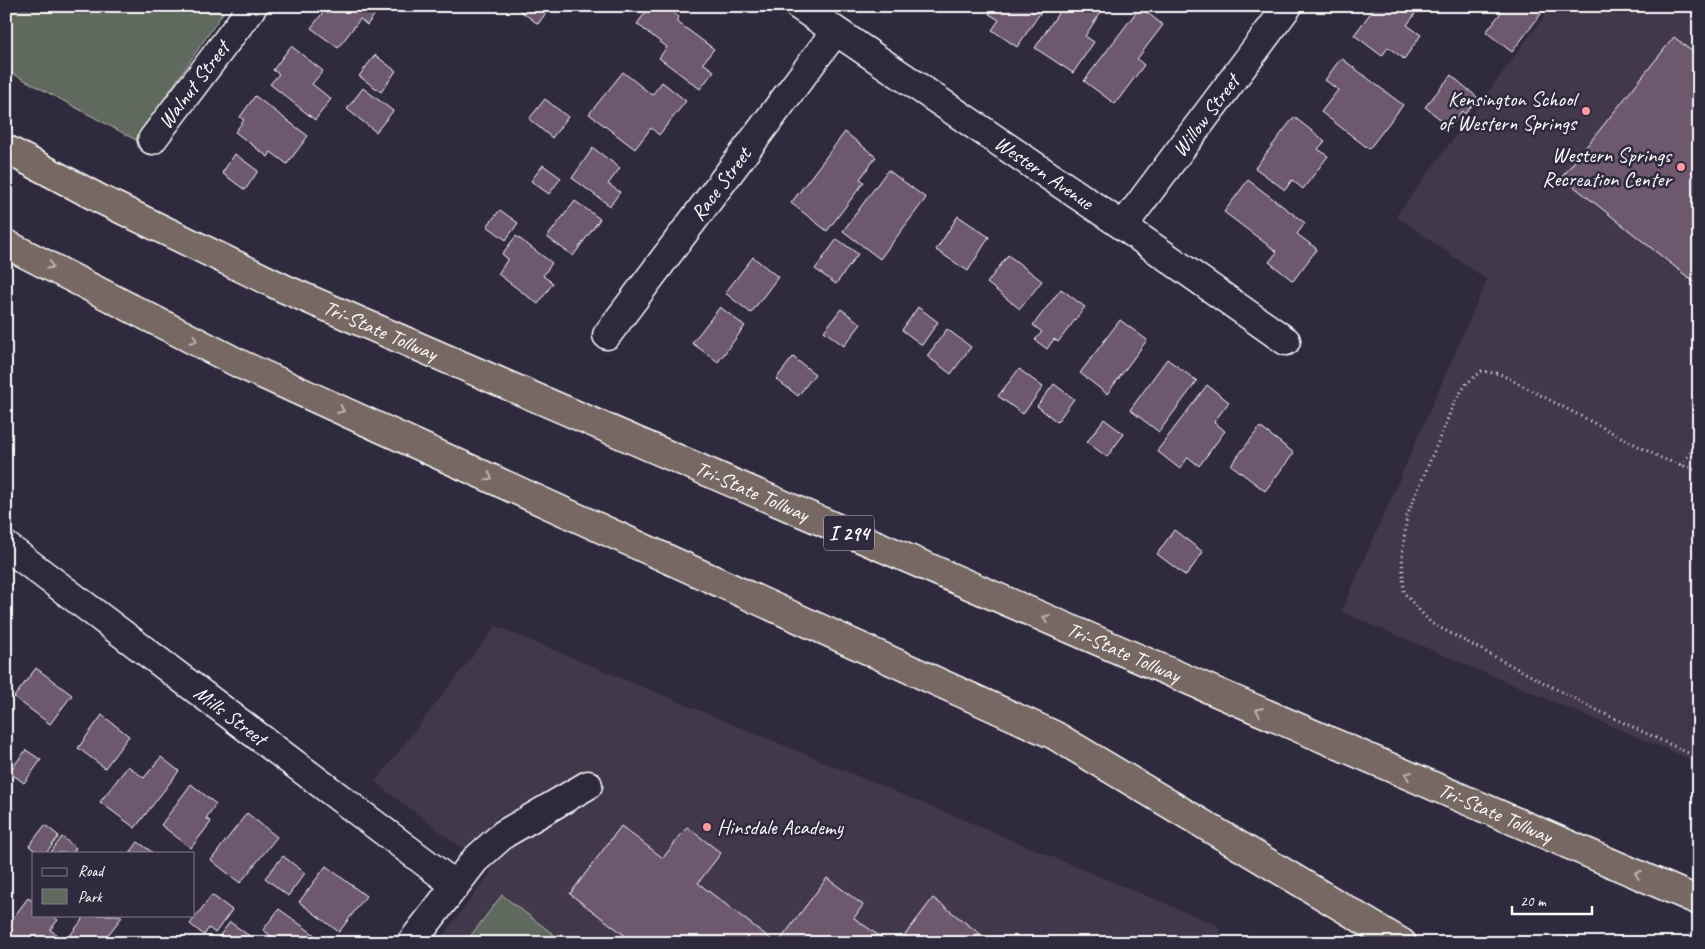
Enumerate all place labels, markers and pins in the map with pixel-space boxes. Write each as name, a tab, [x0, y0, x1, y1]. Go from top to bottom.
place label: Kensington School of Western Springs	[1439, 86, 1579, 136]
marker: Kensington School of Western Springs	[1580, 105, 1592, 117]
place label: Western Springs Recreation Center	[1542, 142, 1673, 192]
marker: Western Springs Recreation Center	[1675, 161, 1687, 173]
place label: Hinsdale Academy	[717, 814, 845, 840]
marker: Hinsdale Academy	[701, 821, 713, 833]

